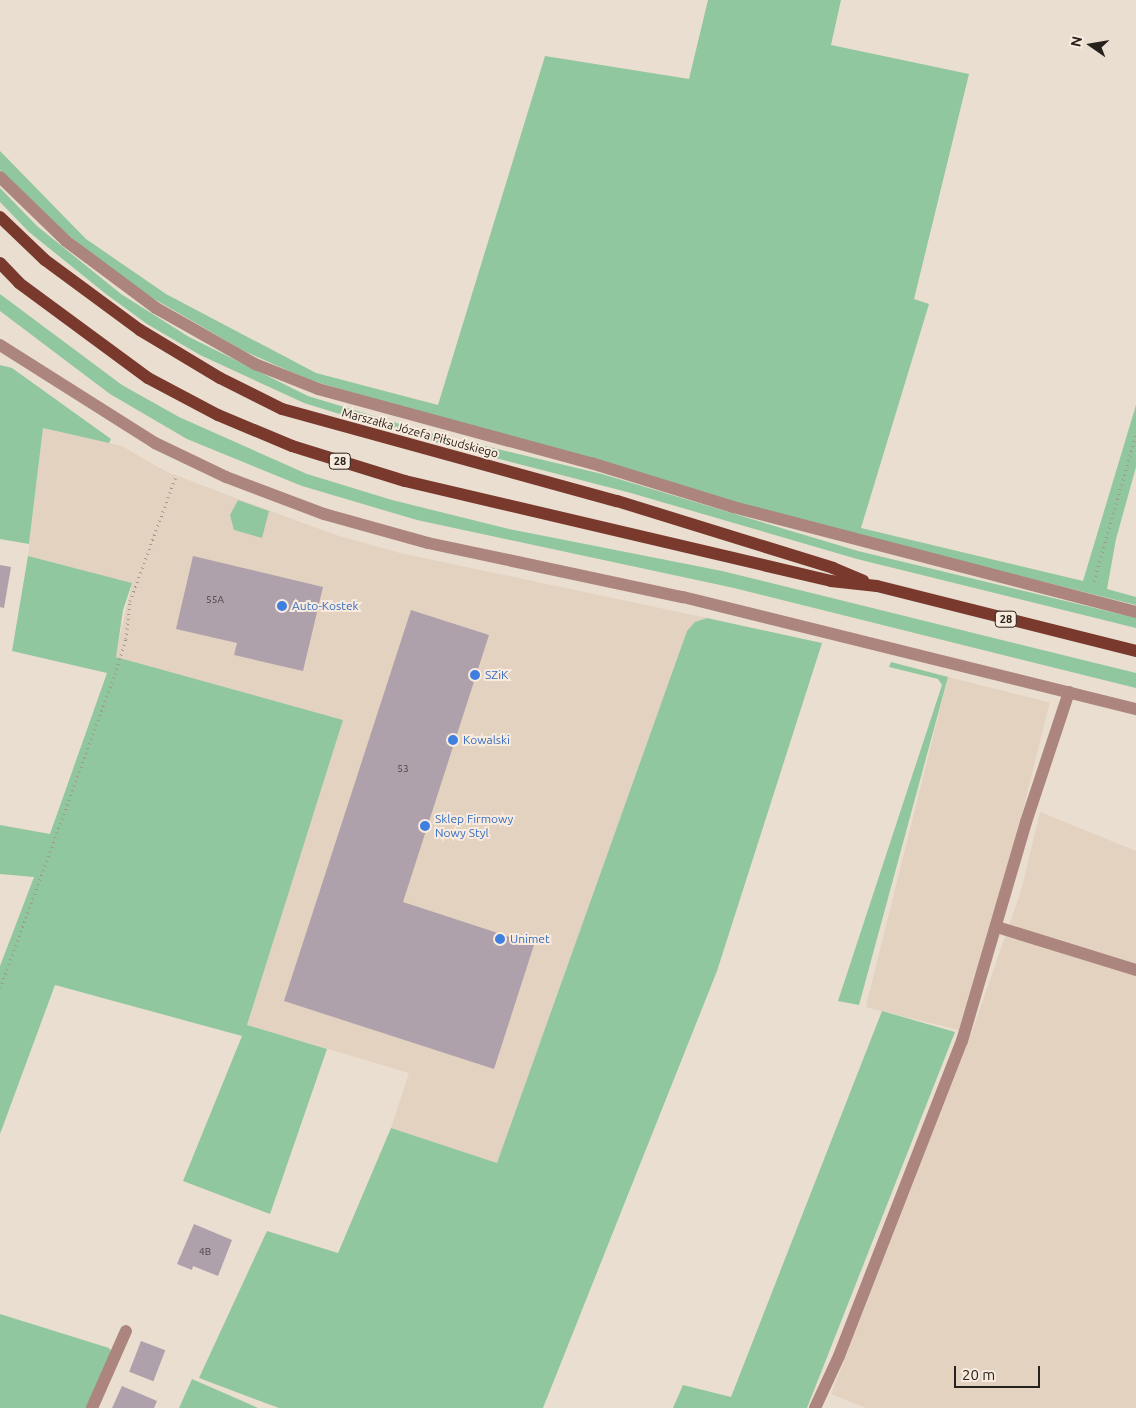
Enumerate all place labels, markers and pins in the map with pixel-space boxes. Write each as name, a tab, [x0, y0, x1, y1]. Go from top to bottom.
place label: Auto-Kostek	[292, 599, 359, 613]
marker: Auto-Kostek	[276, 600, 288, 612]
place label: SZiK	[485, 668, 508, 682]
marker: SZiK	[469, 669, 481, 681]
place label: Kowalski	[463, 733, 510, 747]
marker: Kowalski	[447, 734, 459, 746]
place label: Sklep Firmowy Nowy Styl	[435, 812, 513, 840]
marker: Sklep Firmowy Nowy Styl	[419, 820, 431, 832]
place label: Unimet	[510, 932, 550, 946]
marker: Unimet	[494, 933, 506, 945]

